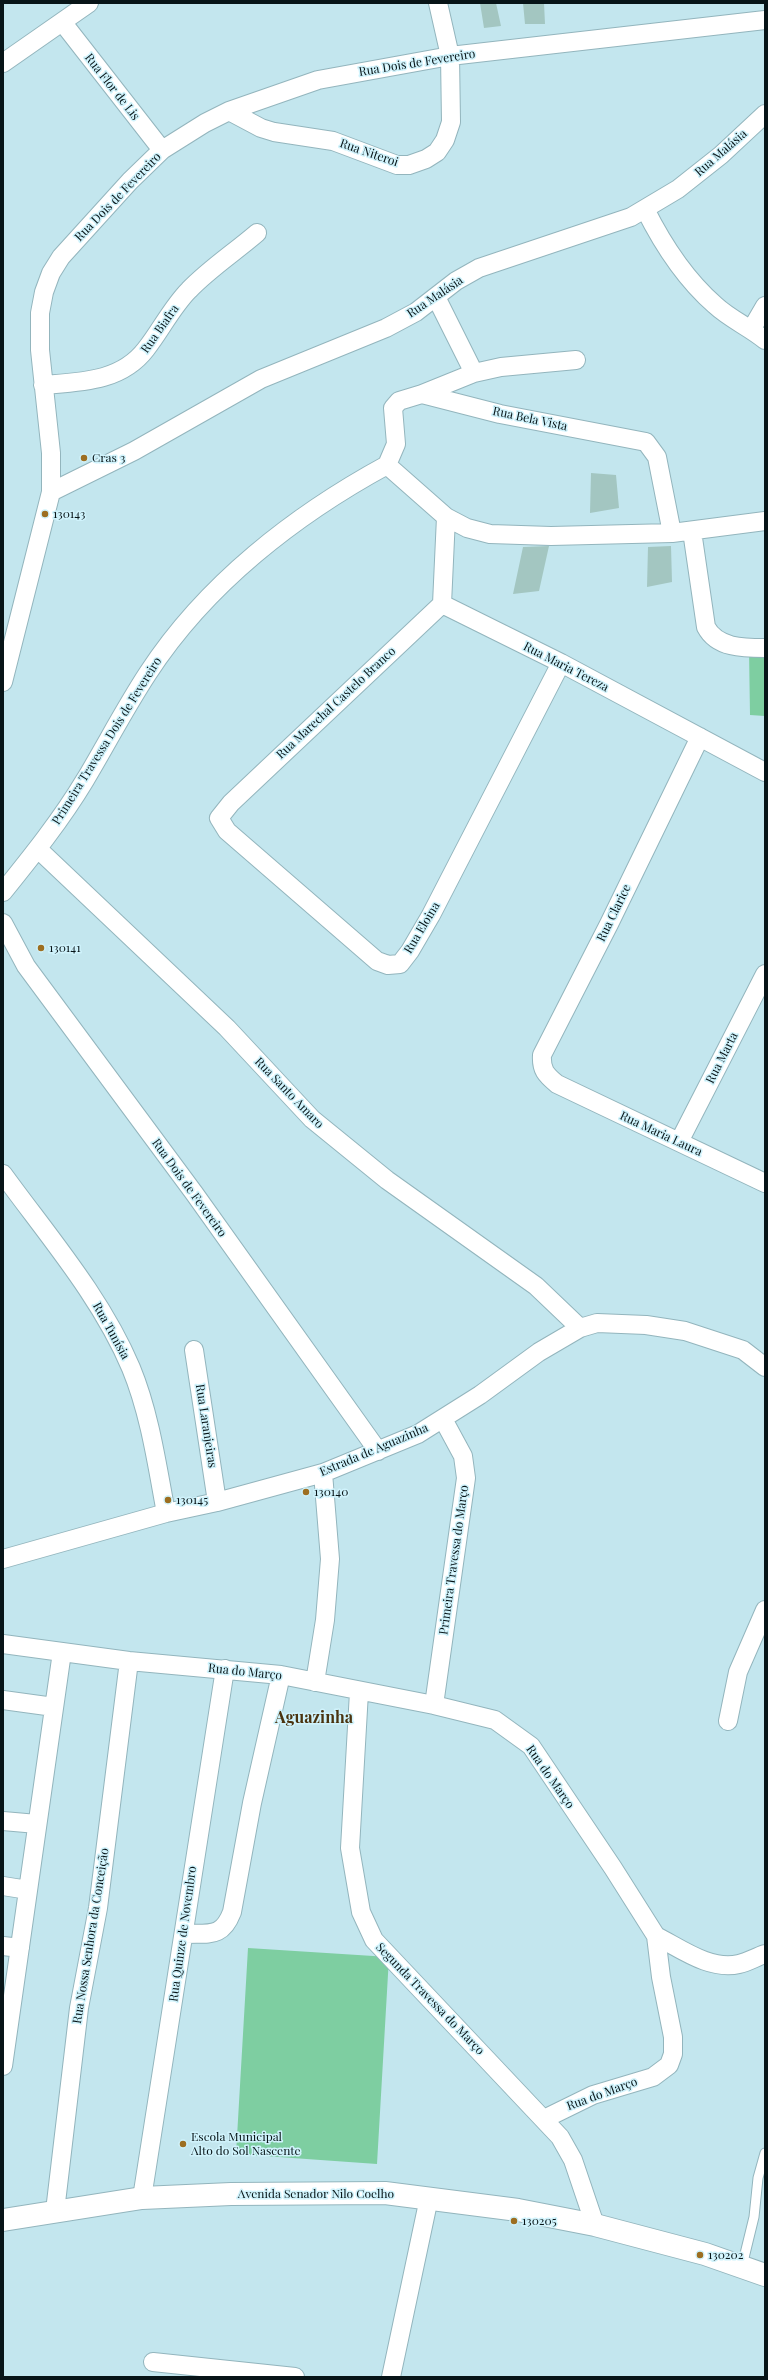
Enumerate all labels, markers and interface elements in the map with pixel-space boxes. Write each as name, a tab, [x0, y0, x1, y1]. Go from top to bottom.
street label: Rua Dois de Fevereiro	[358, 47, 476, 79]
street label: Rua Flor de Lis	[82, 51, 142, 123]
street label: Rua Malásia	[692, 126, 750, 180]
street label: Rua Niteroi	[338, 136, 400, 170]
street label: Rua Dois de Fevereiro	[72, 150, 164, 244]
street label: Rua Malásia	[404, 273, 466, 321]
street label: Rua Biafra	[138, 302, 182, 356]
street label: Rua Bela Vista	[491, 404, 569, 434]
place label: Cras 3	[92, 451, 125, 465]
marker: Cras 3	[79, 453, 89, 463]
place label: 130143	[53, 507, 85, 521]
marker: 130143	[40, 509, 50, 519]
street label: Rua Maria Tereza	[521, 639, 611, 695]
street label: Rua Marechal Castelo Branco	[273, 644, 399, 762]
street label: Primeira Travessa Dois de Fevereiro	[49, 655, 165, 827]
street label: Rua Clarice	[594, 882, 634, 944]
street label: Rua Eloina	[401, 900, 443, 956]
place label: 130141	[49, 941, 81, 955]
marker: 130141	[36, 943, 46, 953]
street label: Rua Marta	[703, 1030, 741, 1086]
street label: Rua Santo Amaro	[252, 1055, 326, 1131]
street label: Rua Maria Laura	[618, 1109, 704, 1159]
street label: Rua Dois de Fevereiro	[149, 1136, 229, 1240]
street label: Rua Tunísia	[89, 1300, 133, 1362]
street label: Rua Laranjeiras	[192, 1383, 220, 1469]
street label: Estrada de Aguazinha	[318, 1421, 430, 1479]
street label: Primeira Travessa do Março	[436, 1484, 472, 1636]
place label: 130140	[314, 1485, 348, 1499]
marker: 130140	[301, 1487, 311, 1497]
place label: 130145	[176, 1493, 208, 1507]
marker: 130145	[163, 1495, 173, 1505]
street label: Rua do Março	[207, 1661, 283, 1683]
district label: Aguazinha	[275, 1708, 353, 1728]
street label: Rua do Março	[523, 1743, 577, 1811]
street label: Rua Nossa Senhora da Conceição	[70, 1847, 112, 2025]
street label: Rua Quinze de Novembro	[166, 1865, 200, 2003]
street label: Segunda Travessa do Março	[373, 1940, 487, 2058]
street label: Rua do Março	[565, 2075, 639, 2113]
place label: Escola Municipal Alto do Sol Nascente	[191, 2130, 301, 2158]
marker: Escola Municipal Alto do Sol Nascente	[178, 2139, 188, 2149]
street label: Avenida Senador Nilo Coelho	[238, 2187, 394, 2201]
place label: 130205	[522, 2214, 557, 2228]
marker: 130205	[509, 2216, 519, 2226]
place label: 130202	[708, 2248, 744, 2262]
marker: 130202	[695, 2250, 705, 2260]

